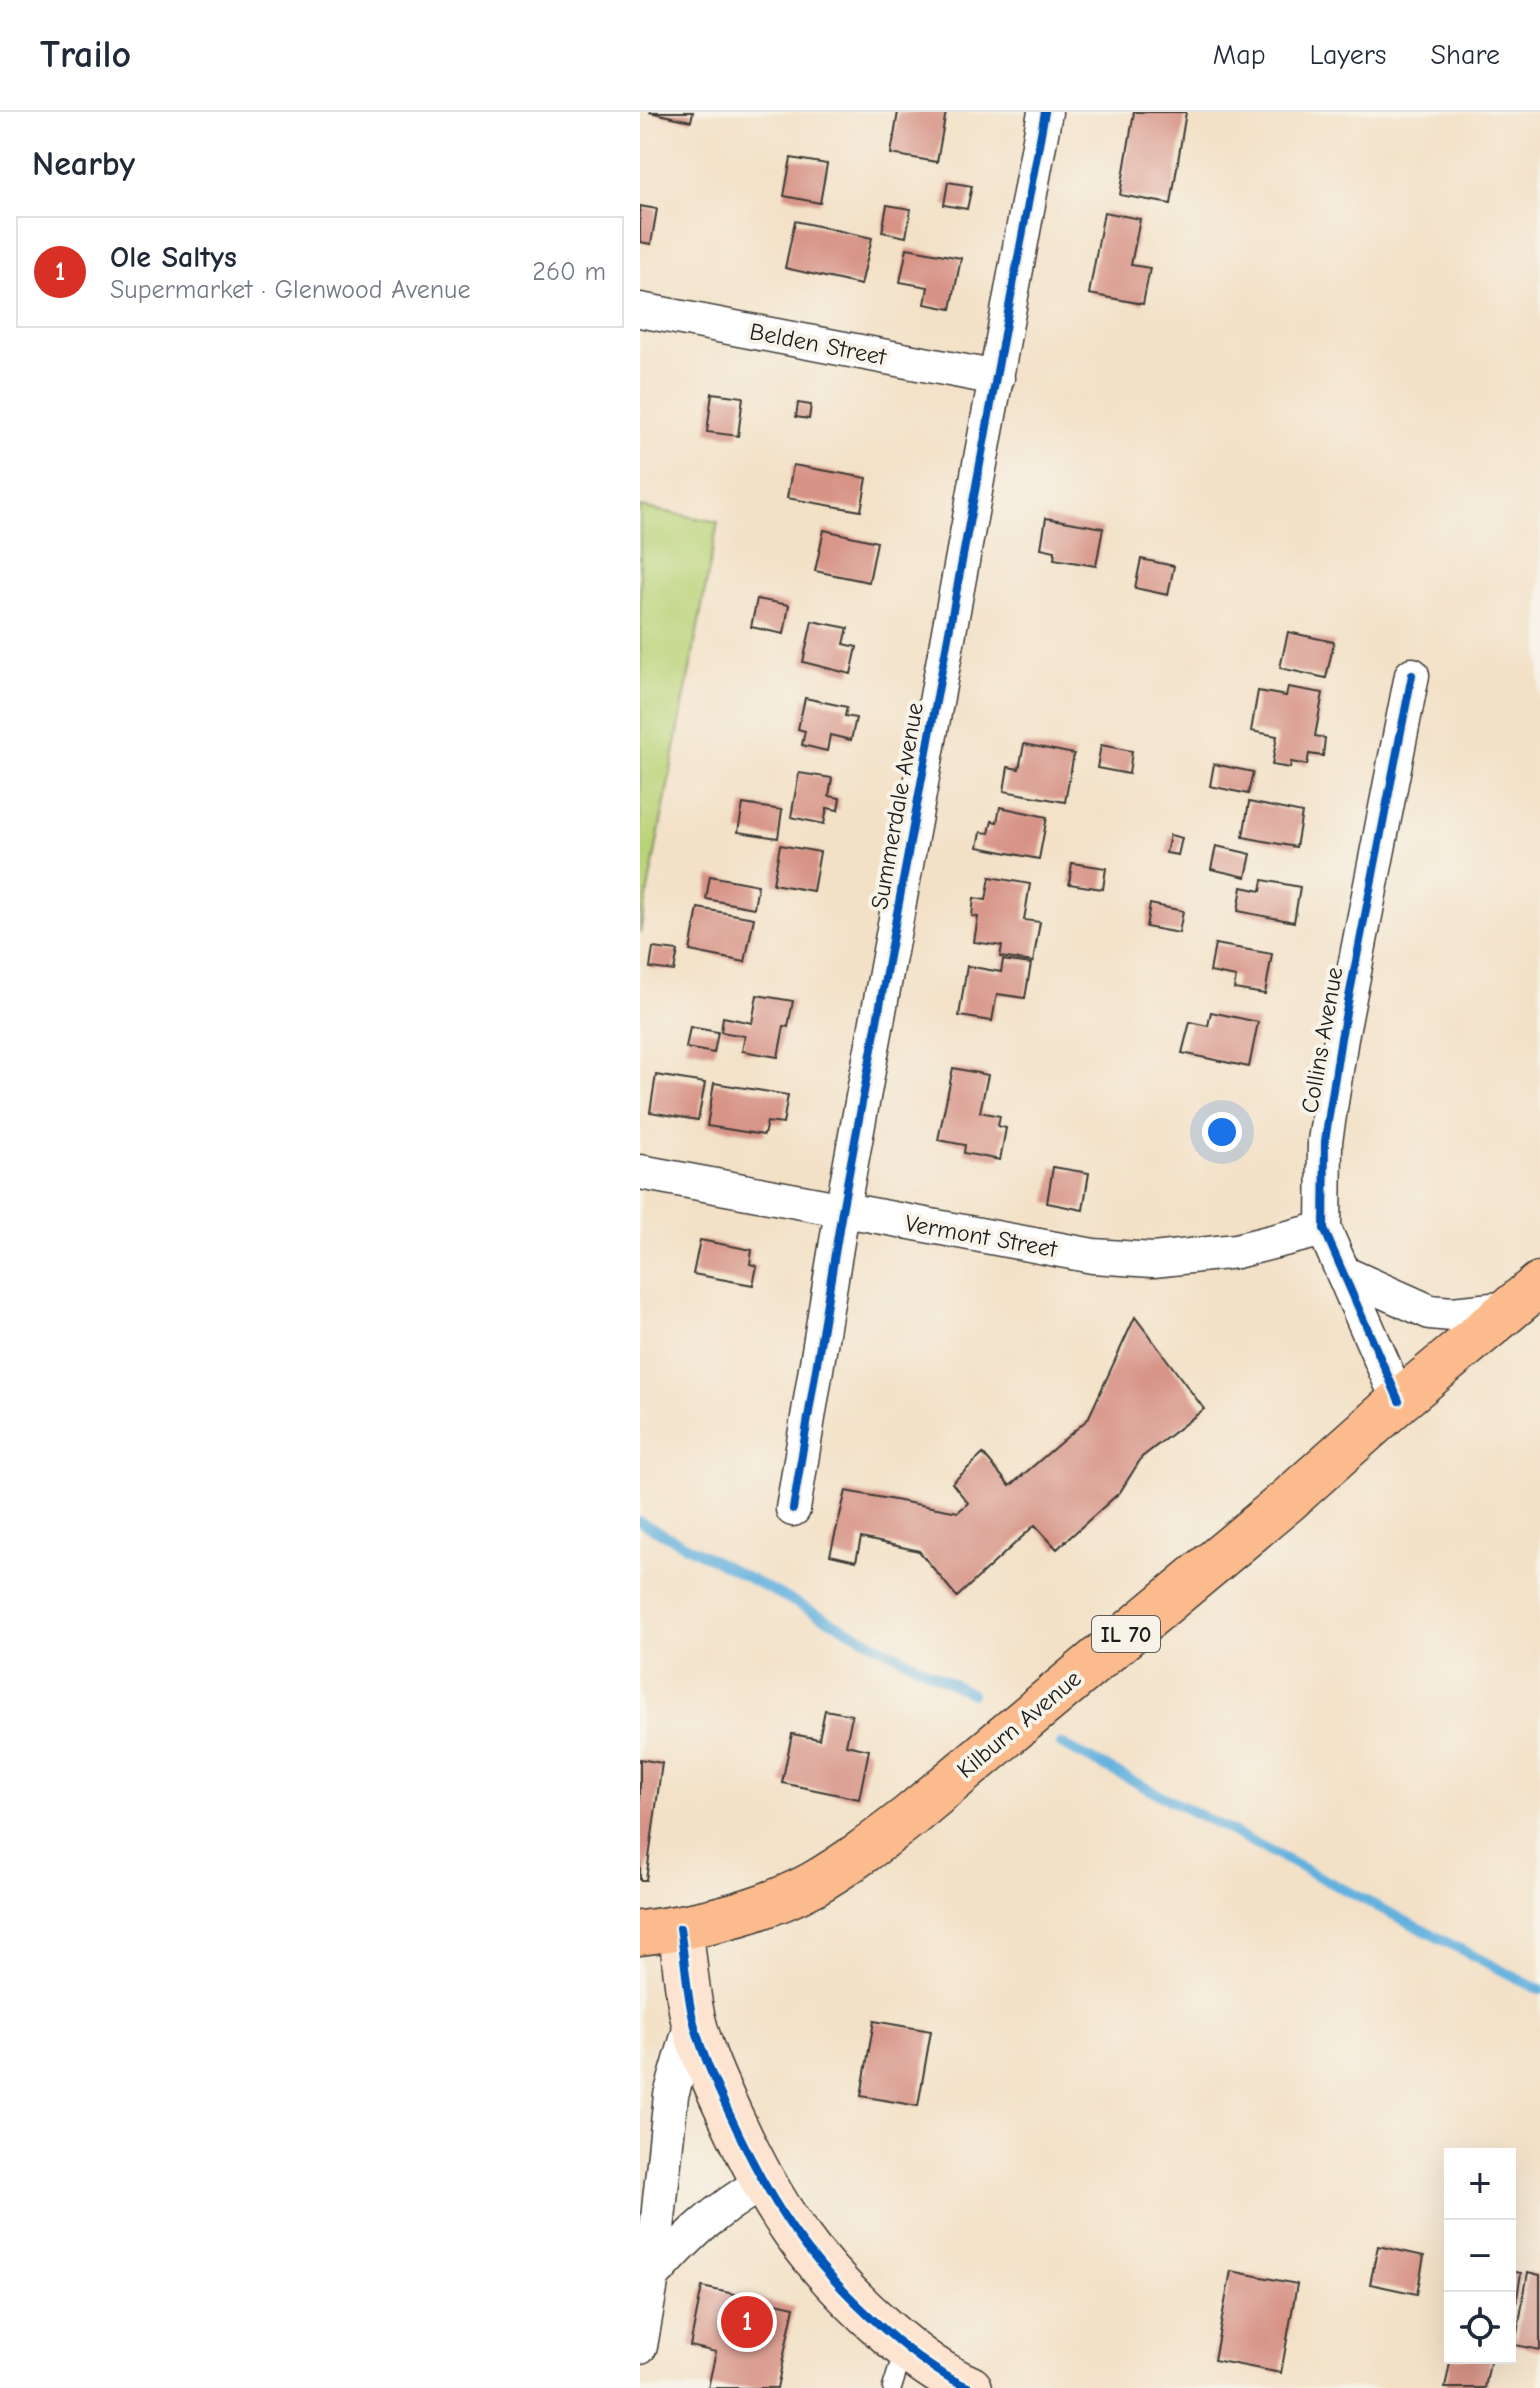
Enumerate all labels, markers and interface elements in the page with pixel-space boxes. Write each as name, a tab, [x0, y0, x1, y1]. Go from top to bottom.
text: Trailo	[40, 33, 131, 77]
text: Map	[1213, 39, 1266, 71]
text: Layers	[1310, 39, 1386, 71]
text: Share	[1430, 39, 1500, 71]
text: Nearby	[32, 144, 135, 184]
text: Ole Saltys	[110, 240, 237, 275]
text: 1	[55, 257, 65, 287]
text: 260 m	[532, 257, 606, 287]
text: Supermarket · Glenwood Avenue	[110, 275, 470, 305]
street label: Belden Street	[747, 317, 890, 371]
street label: Summerdale Avenue	[865, 700, 929, 912]
street label: Collins Avenue	[1295, 965, 1349, 1115]
your location	[1202, 1112, 1242, 1152]
street label: Vermont Street	[903, 1209, 1060, 1263]
road number: IL 70	[1092, 1616, 1160, 1652]
street label: Kilburn Avenue	[951, 1664, 1087, 1784]
map controls	[1444, 2148, 1516, 2364]
button: +	[1444, 2148, 1516, 2220]
button: −	[1444, 2220, 1516, 2292]
pin: 1	[721, 2292, 773, 2352]
button: locate	[1444, 2292, 1516, 2364]

